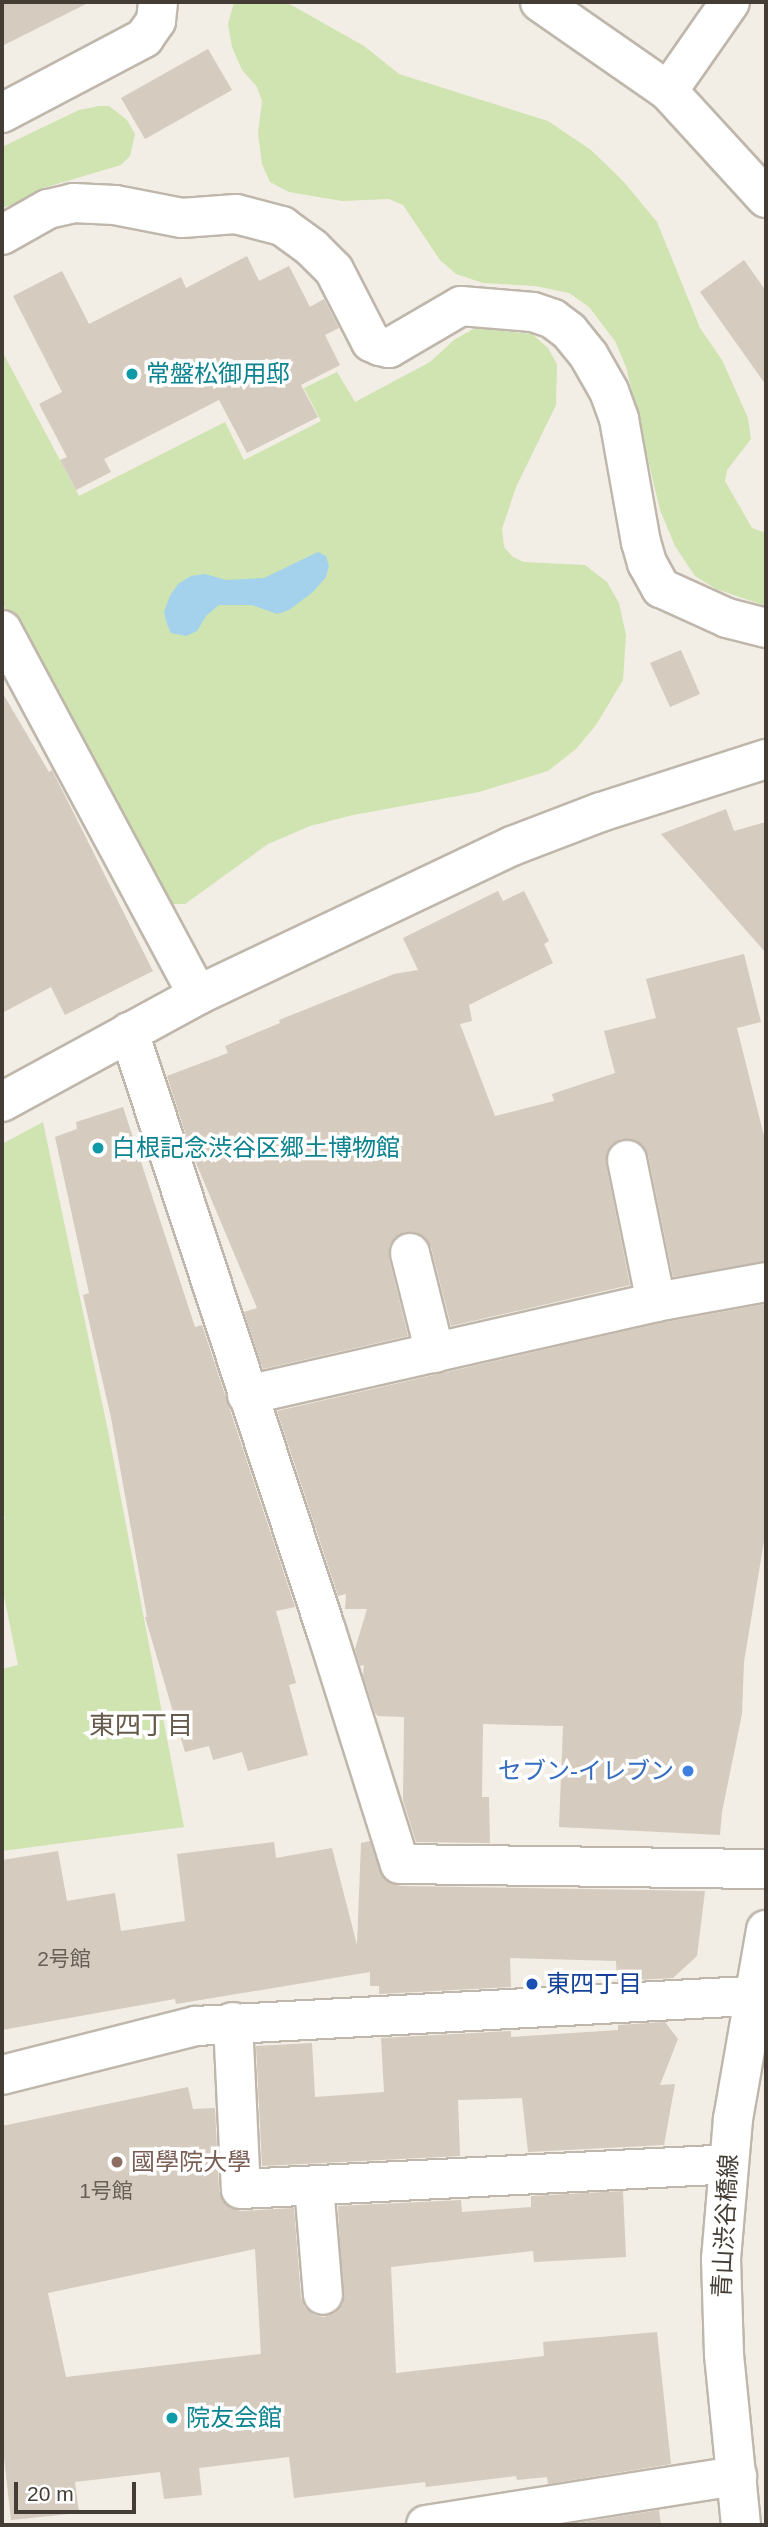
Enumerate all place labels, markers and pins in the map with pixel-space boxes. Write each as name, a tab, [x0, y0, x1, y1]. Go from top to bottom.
place label: 常盤松御用邸	[146, 360, 290, 388]
marker: 常盤松御用邸	[124, 366, 140, 382]
place label: 白根記念渋谷区郷土博物館	[112, 1134, 400, 1162]
marker: 白根記念渋谷区郷土博物館	[90, 1140, 106, 1156]
place label: セブン-イレブン	[498, 1757, 674, 1785]
marker: セブン-イレブン	[680, 1763, 696, 1779]
place label: 東四丁目	[546, 1970, 642, 1998]
marker: 東四丁目	[524, 1976, 540, 1992]
place label: 國學院大學	[131, 2148, 251, 2176]
marker: 國學院大學	[109, 2154, 125, 2170]
place label: 院友会館	[186, 2404, 282, 2432]
marker: 院友会館	[164, 2410, 180, 2426]

